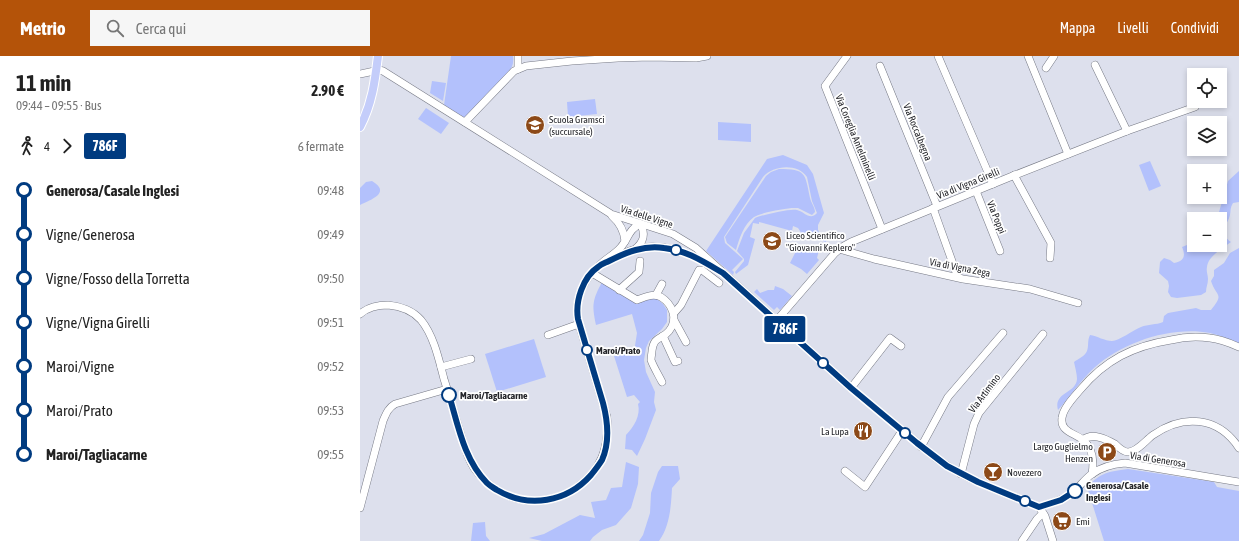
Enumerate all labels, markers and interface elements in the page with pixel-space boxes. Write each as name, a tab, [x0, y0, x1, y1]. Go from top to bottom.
search box	[90, 10, 370, 46]
text: Metrio	[20, 17, 66, 39]
icon: search	[104, 17, 126, 39]
text: Cerca qui	[136, 20, 186, 37]
text: Mappa	[1060, 20, 1095, 36]
text: Livelli	[1117, 20, 1149, 36]
text: Condividi	[1171, 20, 1219, 36]
map controls	[1187, 68, 1227, 252]
button: locate	[1187, 68, 1227, 108]
text: 11 min	[16, 70, 71, 96]
text: 2.90 €	[311, 82, 344, 99]
street label: Via Coreglia Antelminelli	[833, 93, 878, 182]
text: 09:44 – 09:55 · Bus	[16, 98, 102, 113]
street label: Via Roccalbegna	[901, 102, 934, 163]
school or university icon: Scuola Gramsci (succursale)	[524, 114, 546, 136]
place label: Scuola Gramsci (succursale)	[549, 114, 605, 137]
button: layers	[1187, 116, 1227, 156]
icon: walk	[16, 135, 38, 157]
icon: forward	[56, 135, 78, 157]
text: 786F	[92, 138, 118, 154]
text: 4	[44, 139, 50, 154]
text: 6 fermate	[298, 139, 344, 154]
button: +	[1187, 164, 1227, 204]
street label: Via di Vigna Girelli	[935, 166, 1001, 201]
text: Generosa/Casale Inglesi	[46, 182, 179, 199]
text: 09:48	[317, 183, 344, 198]
street label: Via Poppi	[985, 199, 1008, 235]
street label: Via delle Vigne	[619, 203, 675, 230]
button: −	[1187, 212, 1227, 252]
text: Vigne/Generosa	[46, 226, 135, 243]
text: 09:49	[317, 227, 344, 242]
school or university icon: Liceo Scientifico "Giovanni Keplero"	[761, 230, 783, 252]
place label: Liceo Scientifico "Giovanni Keplero"	[786, 230, 855, 253]
unlabelled marker	[670, 244, 682, 256]
street label: Via di Vigna Zega	[929, 256, 992, 279]
text: Vigne/Fosso della Torretta	[46, 270, 190, 287]
text: 09:50	[317, 271, 344, 286]
text: Vigne/Vigna Girelli	[46, 314, 150, 331]
text: 09:51	[317, 315, 344, 330]
line badge: 786F	[757, 316, 813, 342]
text: 786F	[772, 321, 798, 337]
marker: Maroi/Prato	[581, 344, 593, 356]
place label: Maroi/Prato	[596, 345, 641, 356]
unlabelled marker	[817, 357, 829, 369]
text: Maroi/Vigne	[46, 358, 114, 375]
text: 09:52	[317, 359, 344, 374]
street label: Via Artimino	[966, 372, 1003, 415]
marker: Maroi/Tagliacarne	[441, 387, 457, 403]
place label: Maroi/Tagliacarne	[460, 390, 528, 401]
text: Maroi/Prato	[46, 402, 113, 419]
text: 09:53	[317, 403, 344, 418]
restaurant icon: La Lupa	[852, 420, 874, 442]
place label: La Lupa	[821, 426, 849, 437]
unlabelled marker	[899, 427, 911, 439]
place label: Largo Guglielmo Henzen	[1033, 441, 1093, 464]
parking icon: Largo Guglielmo Henzen	[1096, 441, 1118, 463]
text: Maroi/Tagliacarne	[46, 446, 147, 463]
text: 09:55	[317, 447, 344, 462]
street label: Via di Generosa	[1129, 450, 1187, 469]
bar icon: Novezero	[982, 461, 1004, 483]
place label: Novezero	[1007, 467, 1042, 478]
place label: Generosa/Casale Inglesi	[1086, 480, 1149, 503]
marker: Generosa/Casale Inglesi	[1067, 483, 1083, 499]
unlabelled marker	[1019, 495, 1031, 507]
supermarket icon: Emi	[1051, 510, 1073, 532]
place label: Emi	[1076, 516, 1090, 527]

